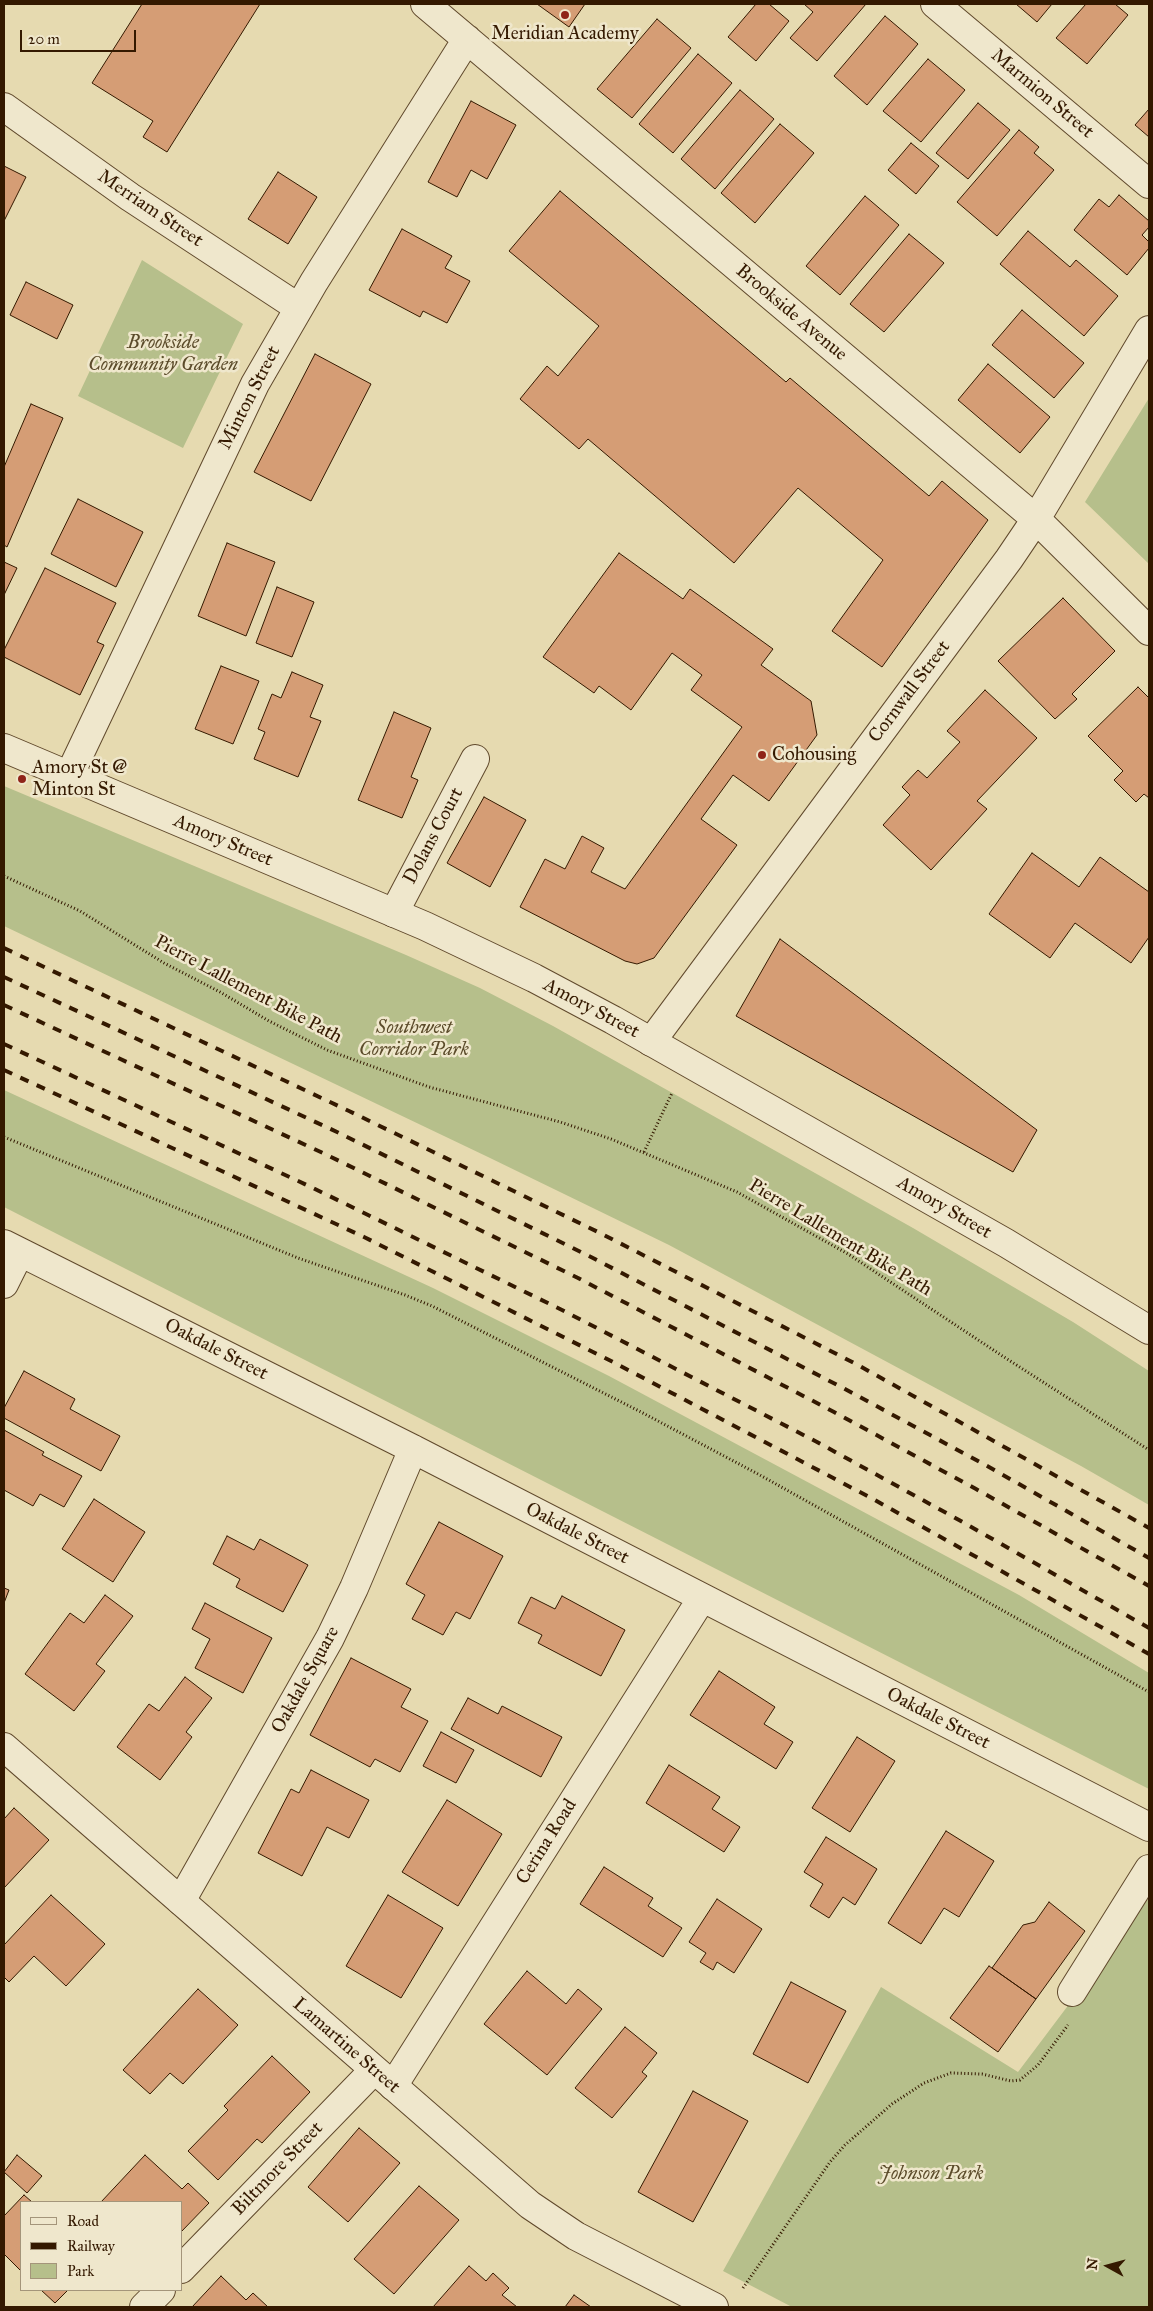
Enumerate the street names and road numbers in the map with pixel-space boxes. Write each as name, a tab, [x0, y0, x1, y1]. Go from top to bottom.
street label: Marmion Street	[986, 44, 1098, 144]
street label: Merriam Street	[93, 165, 207, 253]
street label: Brookside Avenue	[731, 260, 851, 366]
street label: Minton Street	[214, 342, 286, 454]
street label: Cornwall Street	[864, 636, 956, 748]
street label: Dolans Court	[399, 784, 469, 888]
street label: Amory Street	[170, 810, 276, 872]
street label: Pierre Lallement Bike Path	[150, 931, 346, 1049]
street label: Amory Street	[539, 974, 643, 1044]
street label: Amory Street	[893, 1172, 995, 1244]
street label: Pierre Lallement Bike Path	[744, 1174, 936, 1302]
street label: Oakdale Street	[160, 1314, 272, 1386]
street label: Oakdale Street	[521, 1498, 633, 1570]
street label: Oakdale Square	[267, 1622, 345, 1738]
street label: Oakdale Street	[882, 1683, 994, 1755]
street label: Cerina Road	[512, 1795, 582, 1889]
street label: Lamartine Street	[288, 1993, 404, 2099]
street label: Biltmore Street	[228, 2117, 328, 2221]

